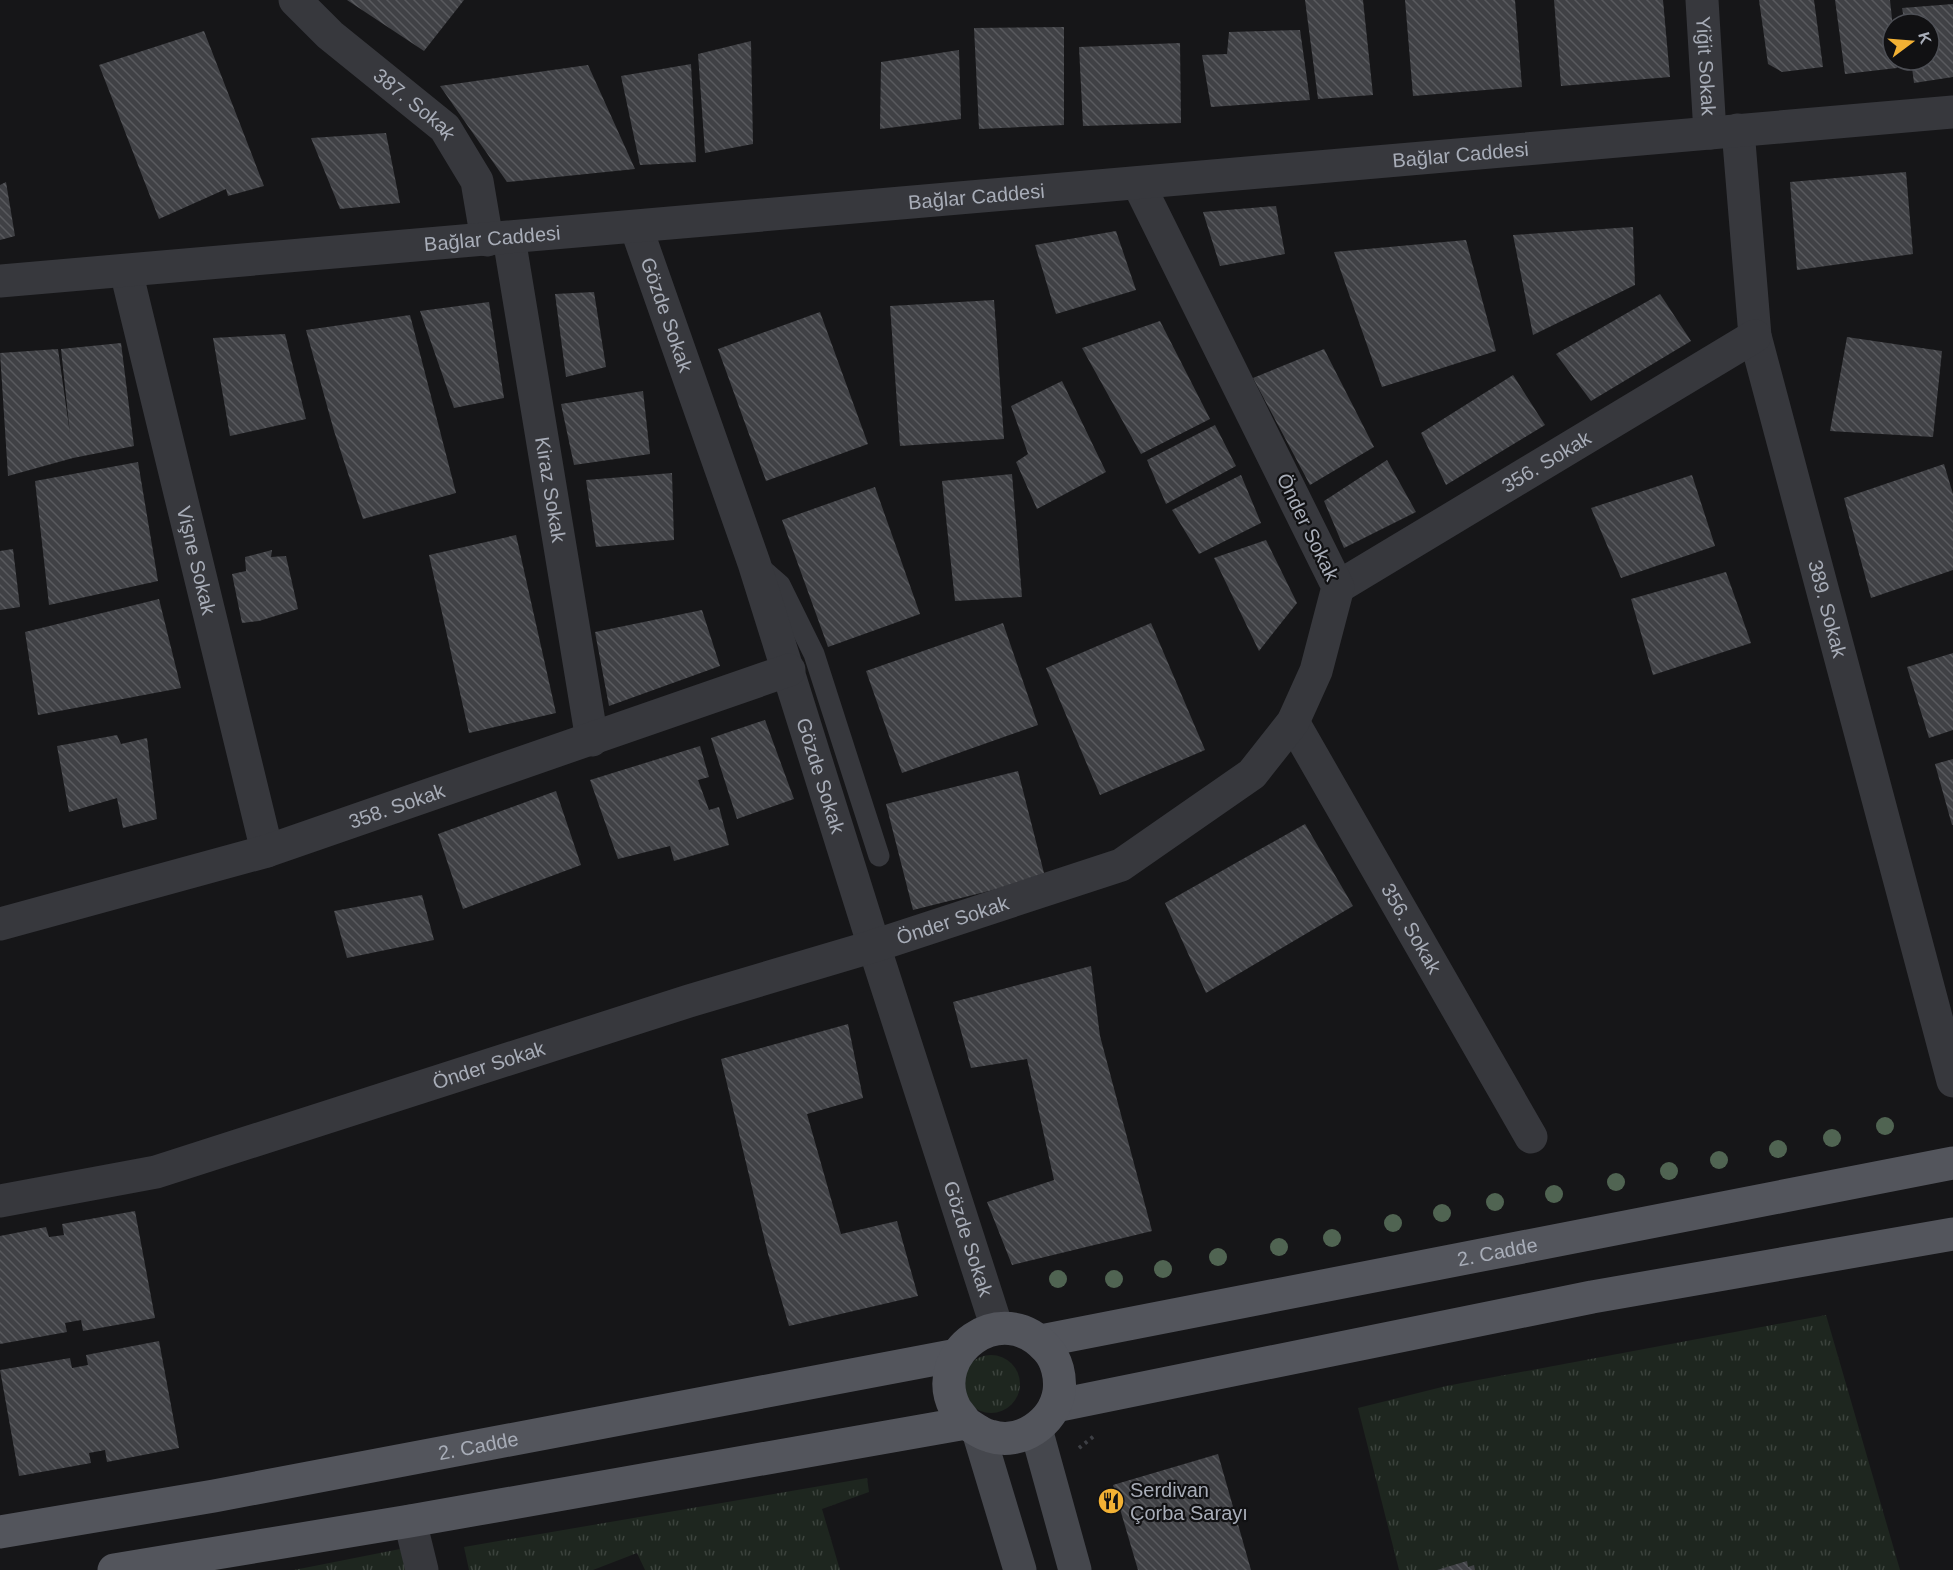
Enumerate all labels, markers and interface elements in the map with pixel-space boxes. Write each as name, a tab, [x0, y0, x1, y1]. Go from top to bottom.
north arrow	[1881, 12, 1941, 72]
street label: Yiğit Sokak	[1692, 16, 1720, 117]
text: K	[1915, 30, 1935, 46]
street label: 387. Sokak	[369, 64, 461, 145]
street label: Bağlar Caddesi	[1391, 138, 1530, 171]
street label: Bağlar Caddesi	[907, 180, 1045, 213]
street label: Bağlar Caddesi	[423, 222, 561, 255]
street label: Gözde Sokak	[637, 254, 697, 376]
street label: 356. Sokak	[1498, 426, 1596, 497]
street label: Kiraz Sokak	[531, 435, 570, 545]
street label: Önder Sokak	[1273, 470, 1344, 585]
street label: Vişne Sokak	[173, 504, 220, 618]
street label: 389. Sokak	[1804, 558, 1851, 661]
street label: Gözde Sokak	[792, 715, 849, 837]
street label: 358. Sokak	[346, 779, 448, 833]
street label: 356. Sokak	[1377, 880, 1446, 978]
street label: Önder Sokak	[894, 891, 1012, 949]
street label: Önder Sokak	[430, 1037, 549, 1094]
street label: Gözde Sokak	[939, 1178, 997, 1300]
street label: 2. Cadde	[1455, 1233, 1539, 1270]
street label: 2. Cadde	[436, 1427, 520, 1464]
place label: Serdivan Çorba Sarayı	[1130, 1479, 1248, 1524]
restaurant icon: Serdivan Çorba Sarayı	[1096, 1486, 1126, 1516]

